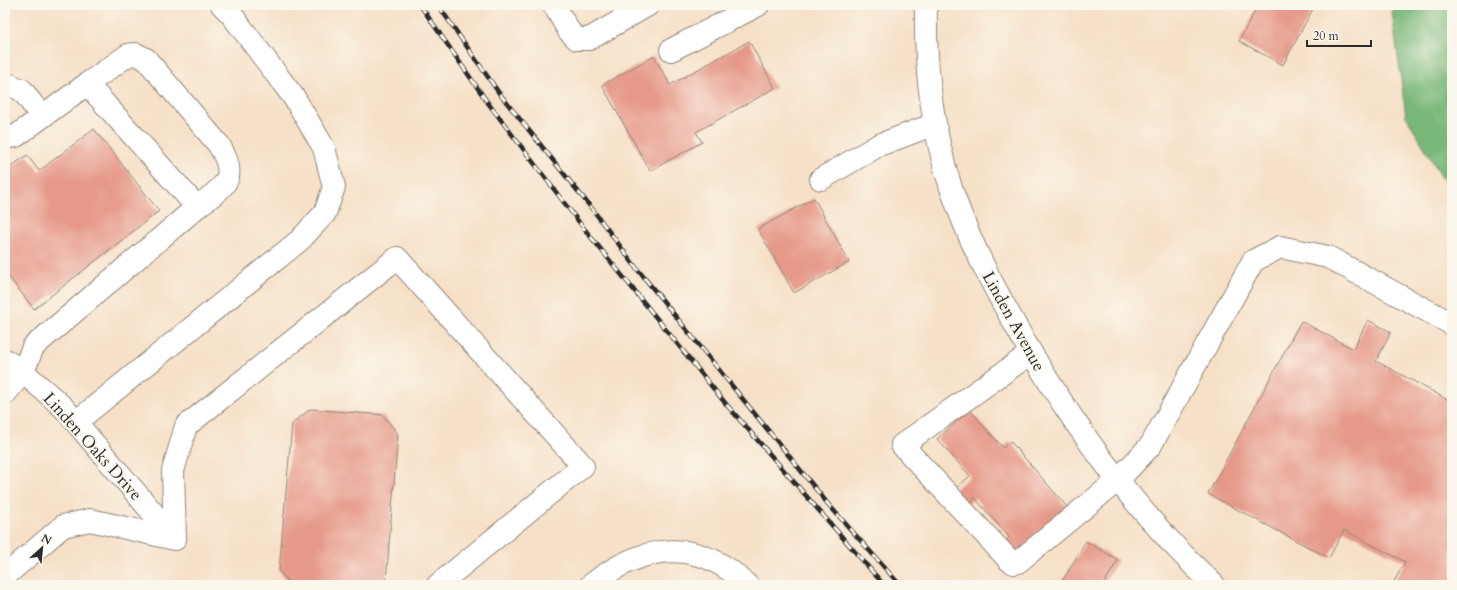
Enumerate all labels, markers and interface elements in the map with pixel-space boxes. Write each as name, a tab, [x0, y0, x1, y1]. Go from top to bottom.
scale bar	[1307, 22, 1371, 48]
text: 20 m	[1313, 28, 1340, 44]
street label: Linden Avenue	[977, 267, 1050, 375]
street label: Linden Oaks Drive	[38, 387, 147, 505]
north arrow	[22, 528, 62, 568]
text: N	[39, 531, 54, 549]

